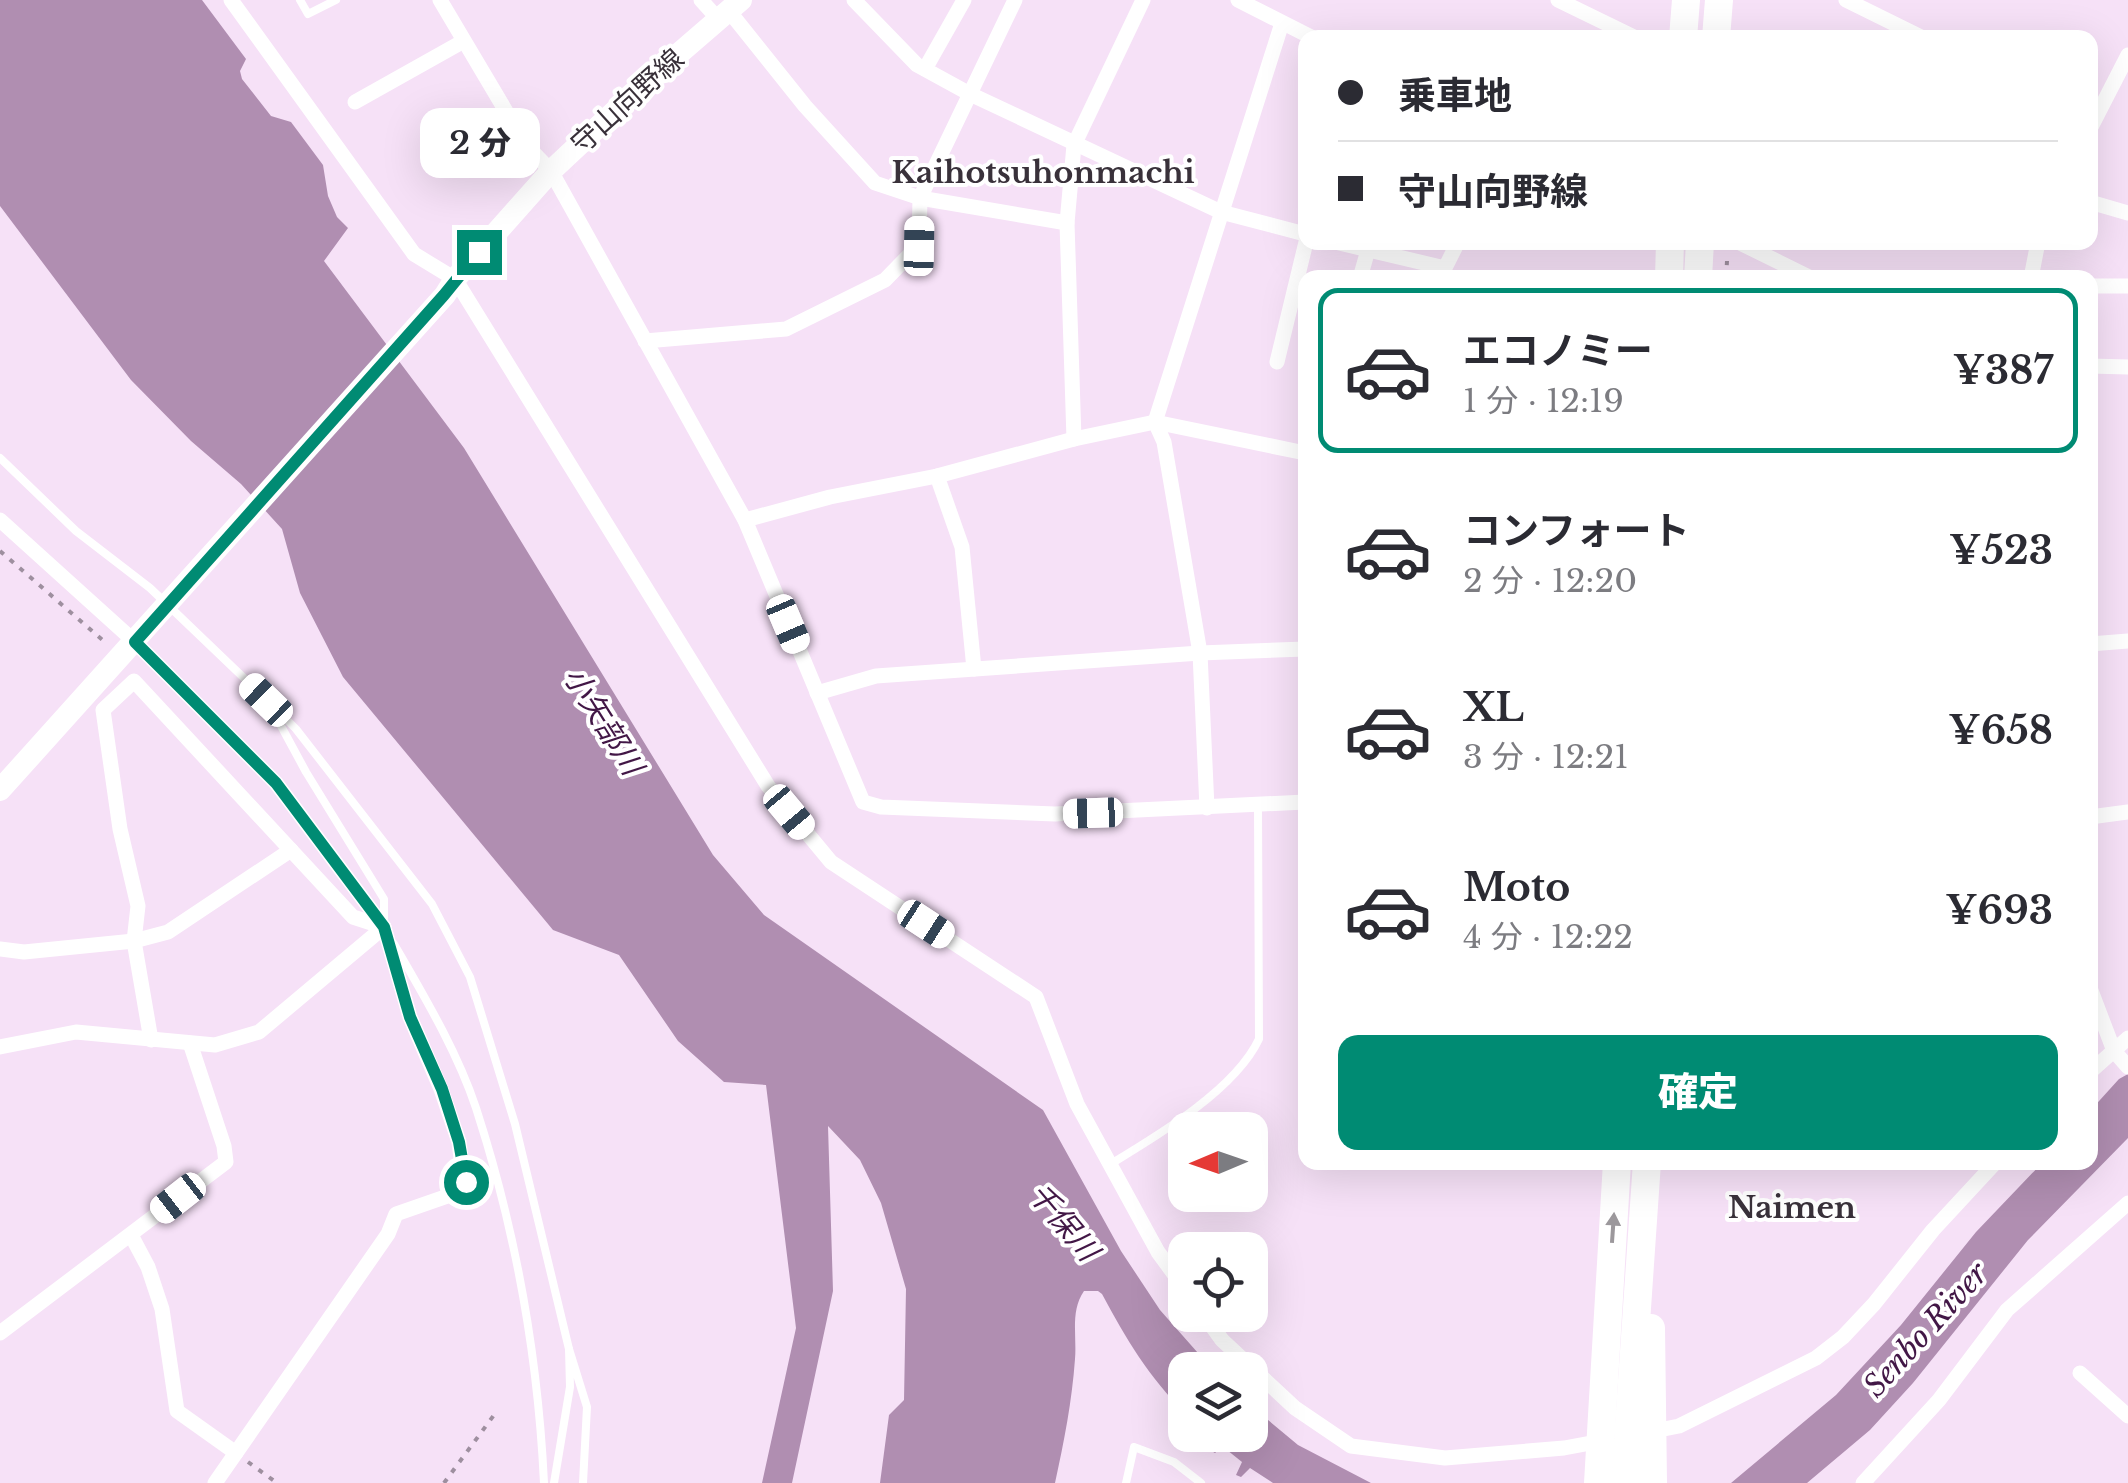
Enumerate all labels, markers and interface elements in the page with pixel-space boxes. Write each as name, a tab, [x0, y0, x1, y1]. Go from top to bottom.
street label: 守山向野線	[564, 42, 691, 161]
text: 乗車地	[1398, 72, 1512, 119]
callout: 2 分	[419, 107, 539, 177]
text: 2 分	[449, 123, 511, 163]
district label: Kaihotsuhonmachi	[891, 154, 1195, 191]
text: 守山向野線	[1398, 168, 1588, 215]
car	[903, 216, 935, 276]
route end	[457, 230, 502, 275]
icon: car	[1343, 326, 1433, 416]
text: エコノミー	[1463, 327, 1653, 374]
text: ¥387	[1953, 347, 2053, 394]
text: 1 分 · 12:19	[1463, 381, 1624, 421]
icon: car	[1343, 506, 1433, 596]
text: コンフォート	[1463, 507, 1690, 554]
text: ¥523	[1949, 527, 2053, 574]
text: 2 分 · 12:20	[1463, 561, 1637, 601]
car	[762, 591, 814, 657]
water label: 小矢部川	[556, 660, 652, 784]
car	[234, 668, 298, 732]
text: XL	[1463, 684, 1524, 731]
icon: car	[1343, 686, 1433, 776]
text: ¥658	[1948, 707, 2053, 754]
text: 3 分 · 12:21	[1463, 737, 1628, 777]
car	[758, 779, 820, 845]
car	[1062, 797, 1124, 829]
text: Moto	[1463, 864, 1570, 911]
icon: car	[1343, 866, 1433, 956]
text: ¥693	[1945, 887, 2053, 934]
car	[893, 895, 959, 953]
text: 4 分 · 12:22	[1463, 917, 1633, 957]
button: 確定	[1338, 1035, 2058, 1150]
north arrow	[1168, 1112, 1268, 1212]
map controls	[1168, 1112, 1268, 1452]
route start	[444, 1160, 489, 1205]
car	[145, 1168, 211, 1228]
water label: 千保川	[1020, 1175, 1108, 1270]
district label: Naimen	[1728, 1189, 1856, 1226]
one-way arrow	[1605, 1211, 1621, 1243]
button: locate	[1168, 1232, 1268, 1332]
water label: Senbo River	[1856, 1254, 1996, 1404]
button: layers	[1168, 1352, 1268, 1452]

